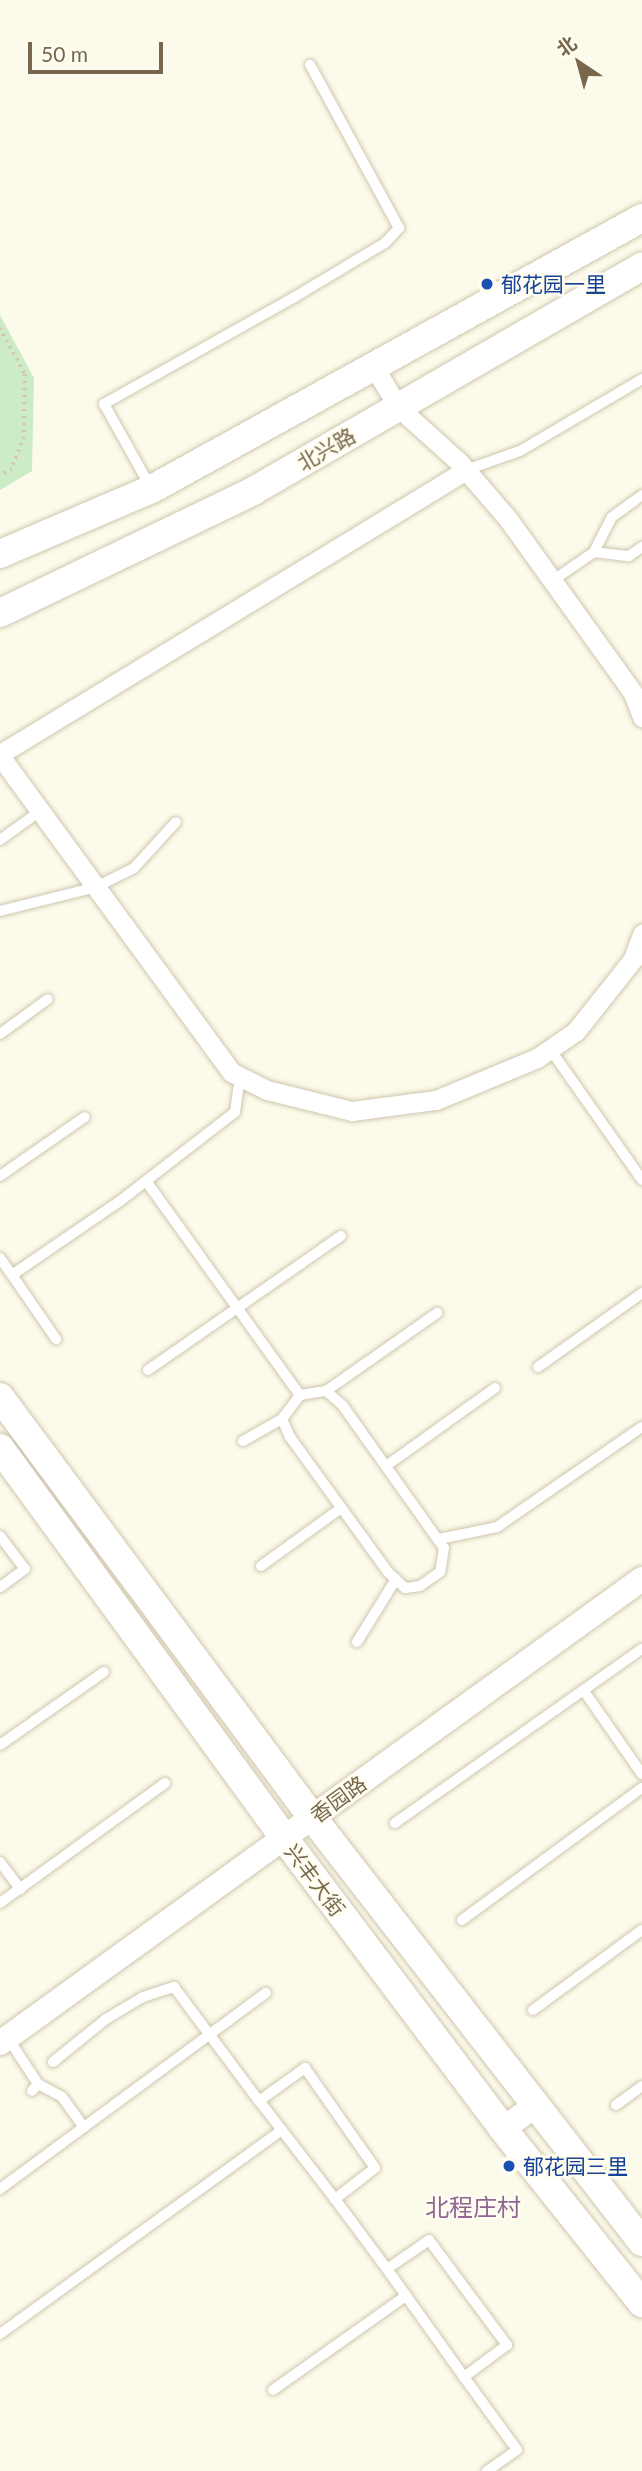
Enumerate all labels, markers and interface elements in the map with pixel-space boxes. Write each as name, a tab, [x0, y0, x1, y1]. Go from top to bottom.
scale bar	[32, 28, 166, 72]
north arrow	[544, 28, 614, 98]
text: 北	[552, 31, 581, 61]
text: 50 m	[41, 41, 88, 66]
place label: 郁花园一里	[501, 271, 606, 297]
marker: 郁花园一里	[479, 276, 495, 292]
street label: 北兴路	[292, 422, 360, 476]
street label: 香园路	[305, 1770, 371, 1828]
street label: 兴丰大街	[280, 1839, 350, 1921]
place label: 郁花园三里	[523, 2153, 628, 2179]
marker: 郁花园三里	[501, 2158, 517, 2174]
district label: 北程庄村	[425, 2193, 521, 2221]

